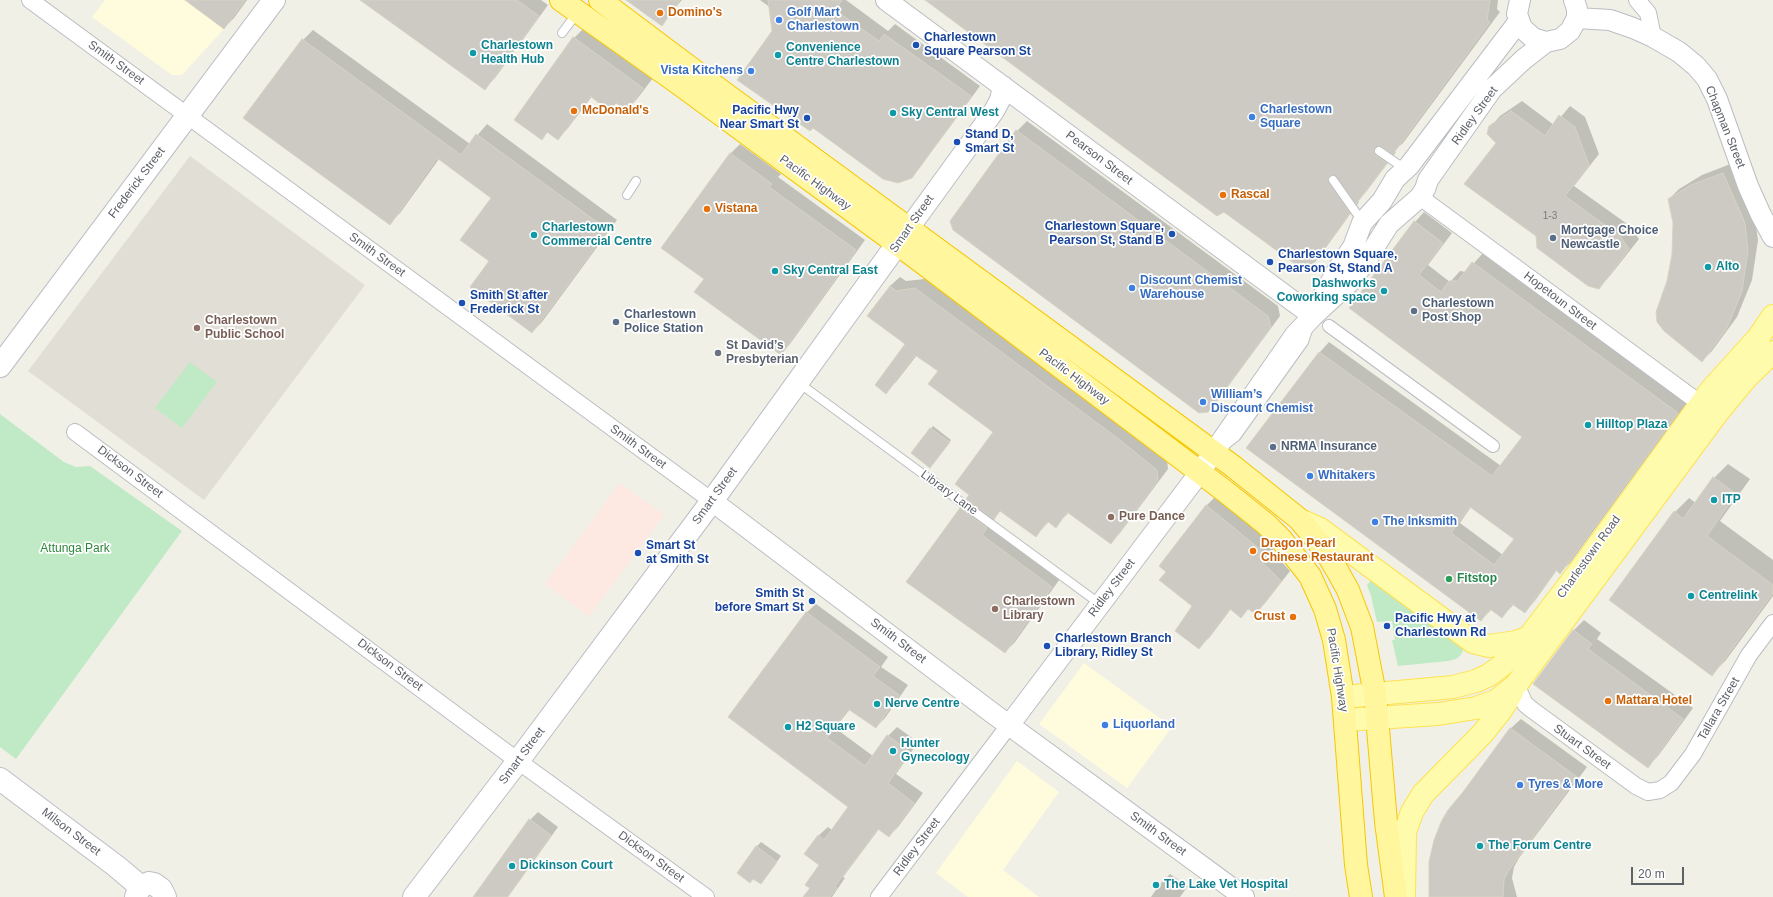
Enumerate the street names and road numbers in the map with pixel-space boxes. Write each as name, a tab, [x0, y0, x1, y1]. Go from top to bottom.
street label: Smith Street	[85, 38, 147, 88]
street label: Ridley Street	[1449, 84, 1501, 148]
street label: Chapman Street	[1702, 84, 1748, 170]
street label: Pearson Street	[1063, 128, 1135, 188]
street label: Frederick Street	[106, 145, 168, 221]
street label: Pacific Highway	[777, 152, 853, 214]
street label: Smart Street	[887, 192, 937, 256]
street label: Smith Street	[346, 230, 408, 280]
street label: Hopetoun Street	[1521, 269, 1599, 333]
street label: Pacific Highway	[1036, 346, 1112, 408]
street label: Smith Street	[607, 422, 669, 472]
street label: Dickson Street	[95, 443, 165, 501]
street label: Smart Street	[689, 465, 741, 527]
street label: Library Lane	[918, 468, 980, 518]
street label: Charlestown Road	[1554, 513, 1624, 601]
street label: Ridley Street	[1086, 556, 1138, 620]
street label: Smith Street	[867, 615, 929, 667]
street label: Pacific Highway	[1323, 627, 1351, 713]
street label: Dickson Street	[355, 636, 425, 694]
street label: Tallara Street	[1695, 675, 1743, 743]
street label: Stuart Street	[1551, 721, 1613, 773]
street label: Smart Street	[496, 725, 548, 787]
street label: Milson Street	[39, 805, 103, 859]
street label: Smith Street	[1127, 809, 1189, 859]
street label: Ridley Street	[891, 815, 943, 879]
street label: Dickson Street	[615, 828, 687, 886]

